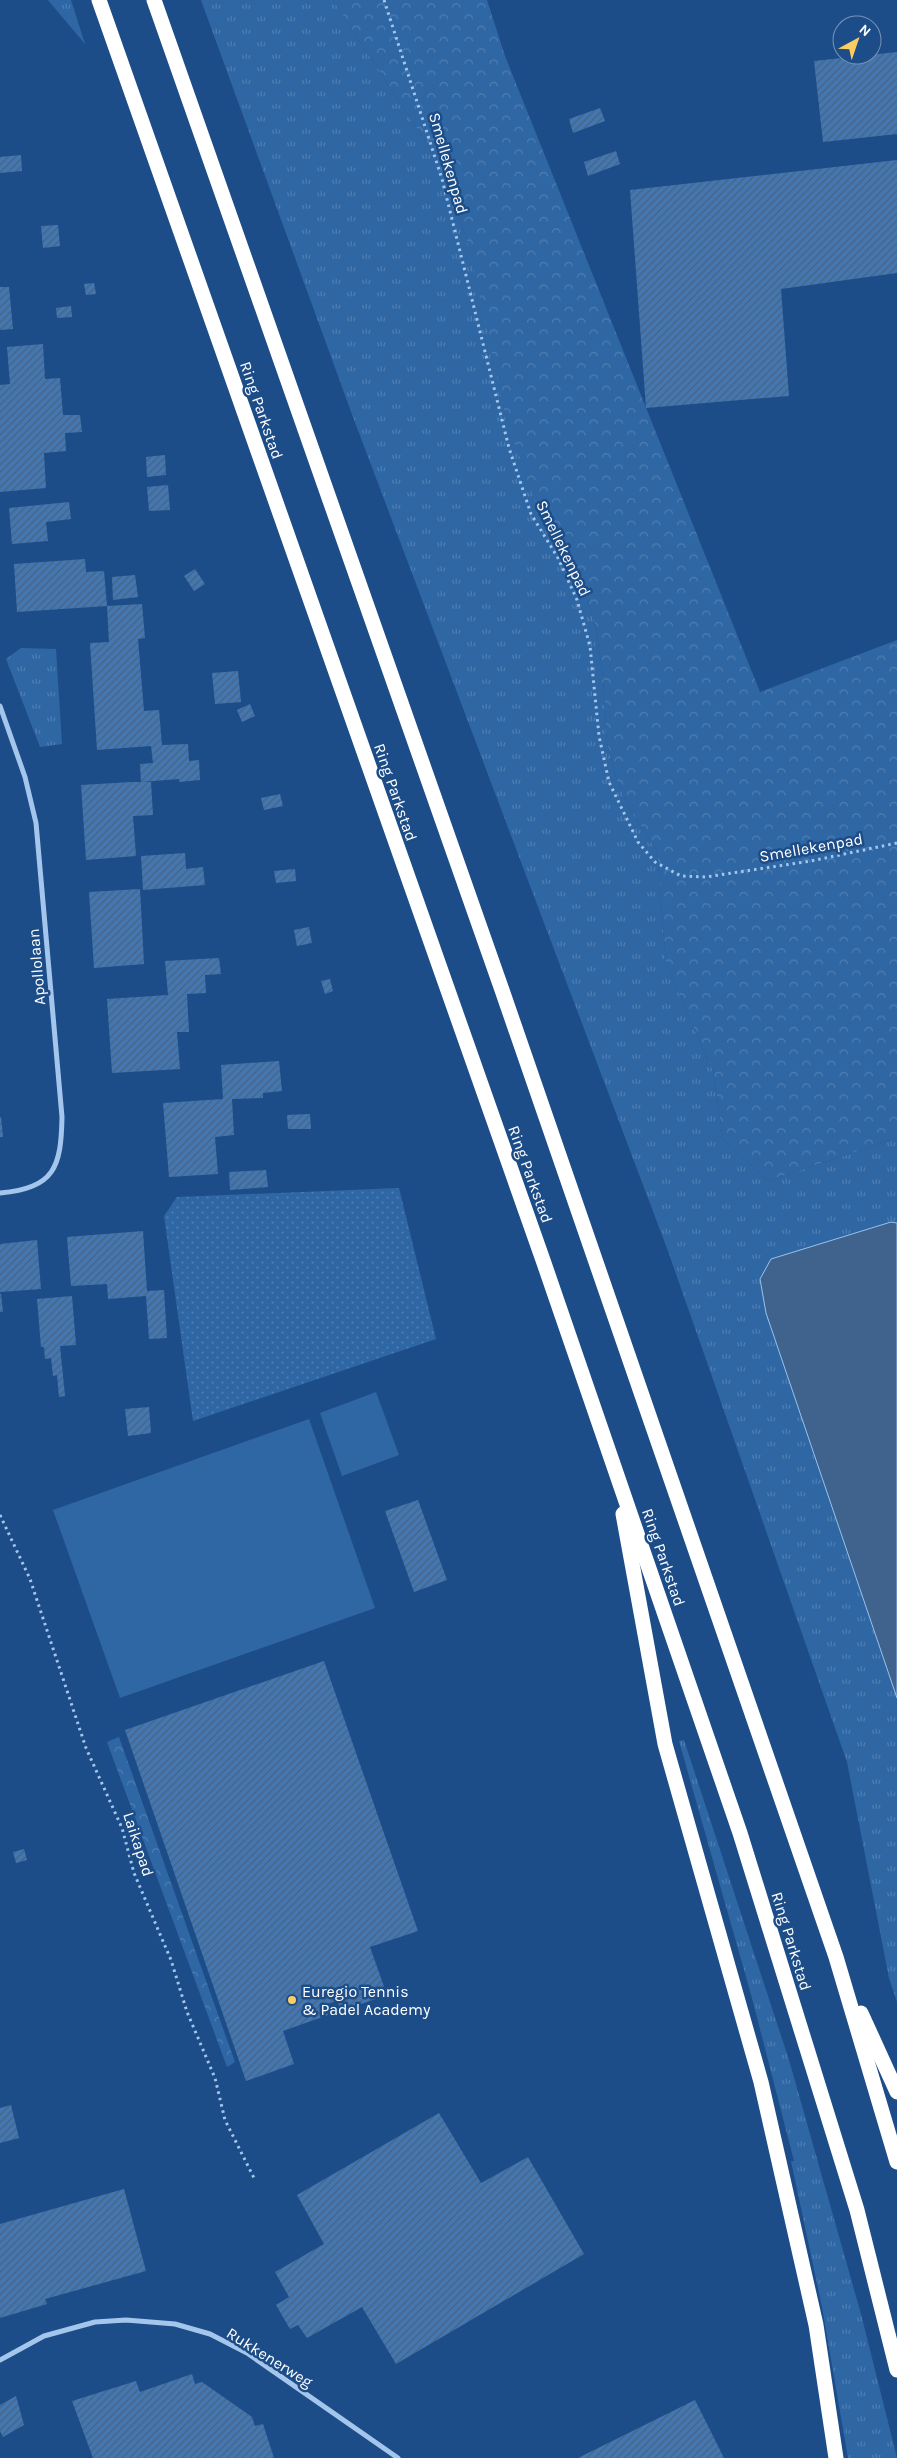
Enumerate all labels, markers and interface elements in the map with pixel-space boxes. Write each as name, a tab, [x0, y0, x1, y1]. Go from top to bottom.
north arrow	[832, 15, 882, 65]
text: N	[856, 21, 874, 40]
street label: Smellekenpad	[425, 110, 472, 216]
street label: Ring Parkstad	[236, 359, 287, 462]
street label: Smellekenpad	[532, 497, 595, 599]
street label: Ring Parkstad	[370, 741, 421, 844]
street label: Smellekenpad	[758, 829, 864, 866]
street label: Apollolaan	[24, 928, 49, 1006]
street label: Ring Parkstad	[504, 1123, 557, 1225]
street label: Ring Parkstad	[638, 1506, 689, 1609]
street label: Laikapad	[119, 1810, 158, 1879]
street label: Ring Parkstad	[767, 1889, 816, 1993]
place label: Euregio Tennis & Padel Academy	[302, 1982, 431, 2019]
marker: Euregio Tennis & Padel Academy	[286, 1994, 298, 2006]
street label: Rukkenerweg	[223, 2323, 316, 2392]

